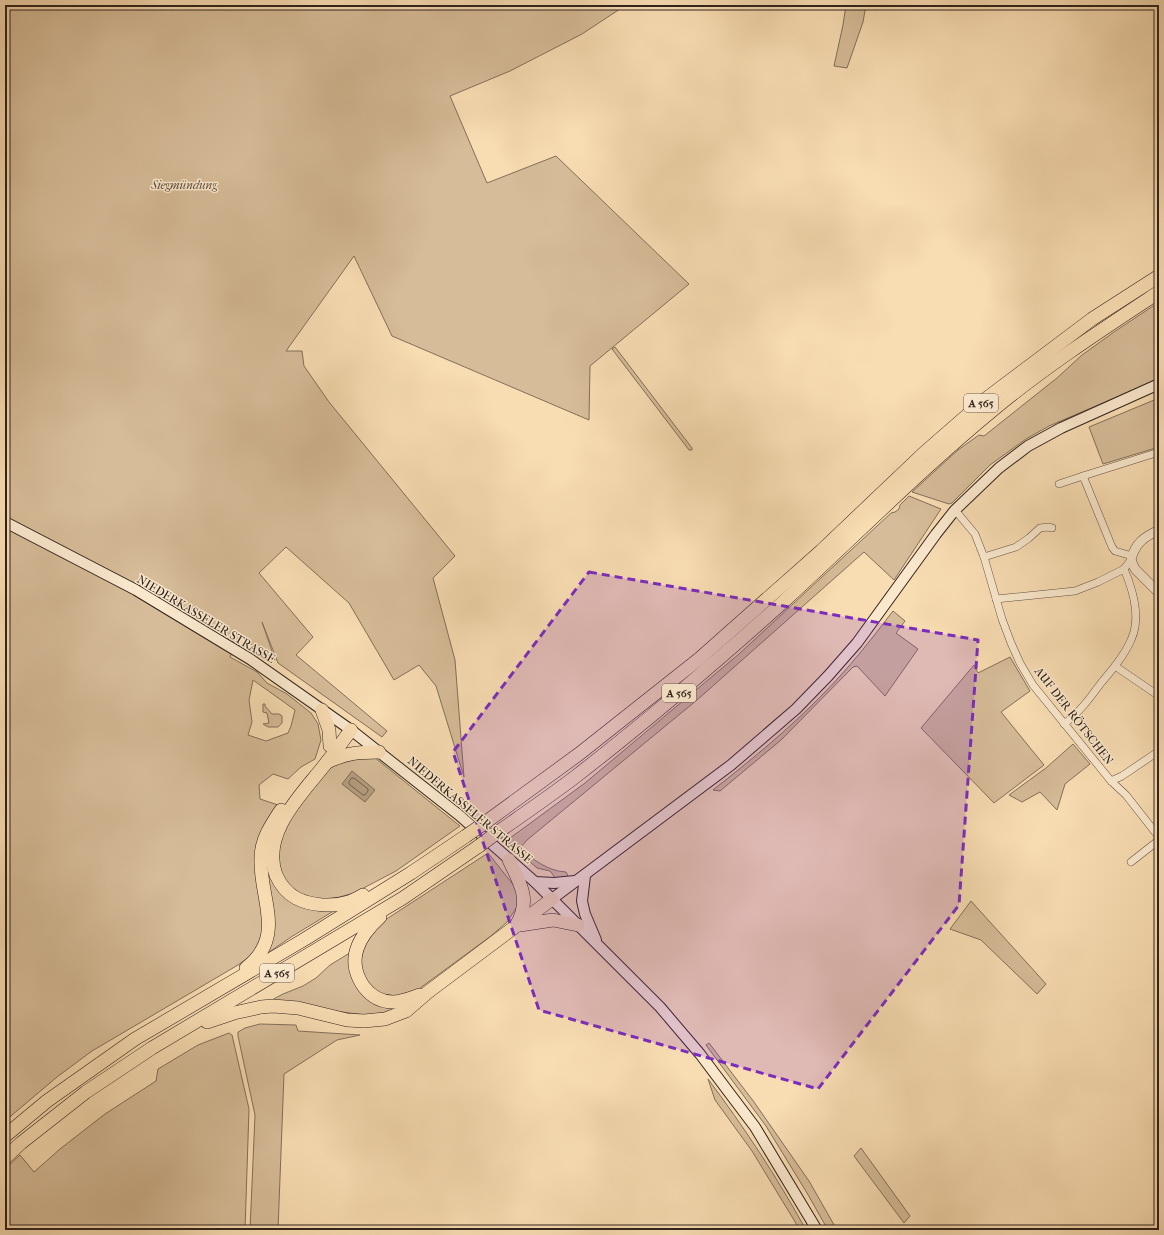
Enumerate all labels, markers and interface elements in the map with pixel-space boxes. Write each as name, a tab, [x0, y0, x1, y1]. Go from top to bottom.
park label: Siegmündung	[150, 178, 217, 192]
road number: A 565	[964, 394, 998, 412]
street label: NIEDERKASSELER STRASSE	[134, 572, 278, 666]
street label: AUF DER RÖTSCHEN	[1031, 663, 1117, 767]
road number: A 565	[662, 684, 696, 702]
street label: NIEDERKASSELER STRASSE	[405, 754, 535, 866]
road number: A 565	[260, 964, 294, 982]

